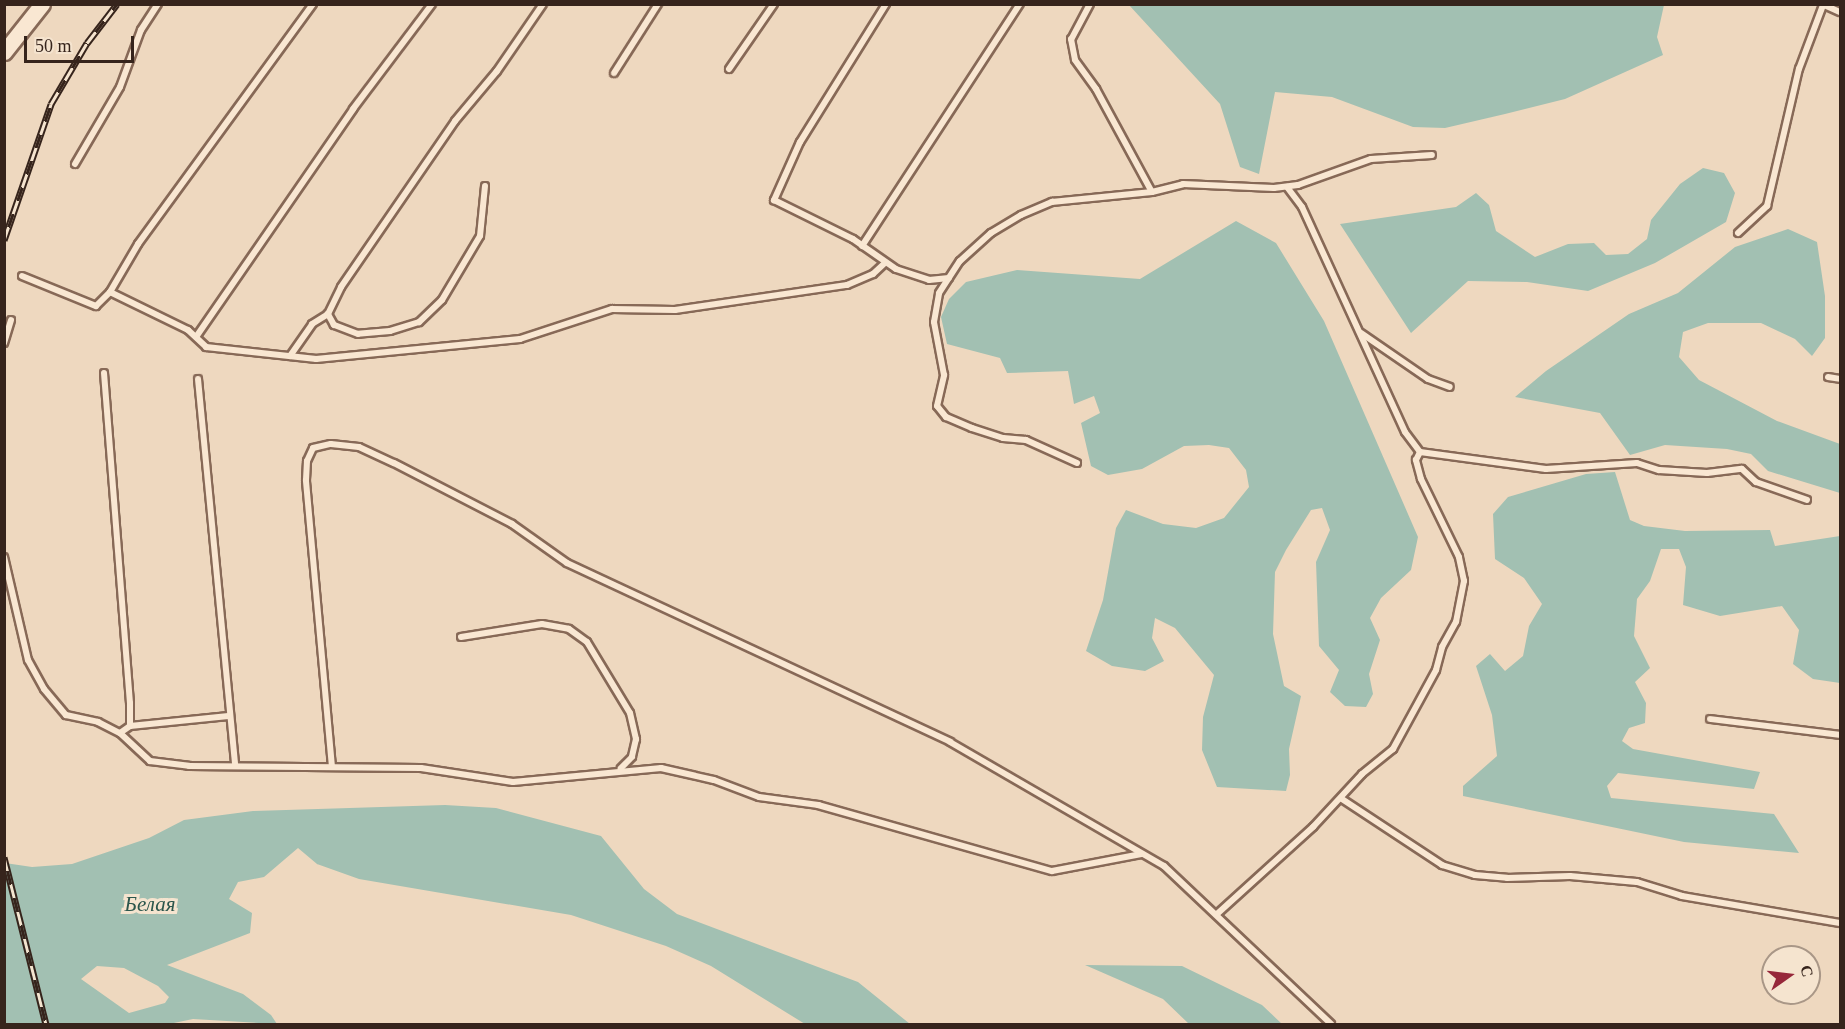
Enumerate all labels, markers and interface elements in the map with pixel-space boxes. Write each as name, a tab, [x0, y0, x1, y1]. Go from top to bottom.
scale bar	[27, 24, 136, 62]
text: 50 m	[35, 36, 72, 56]
water label: Белая	[125, 891, 175, 917]
north arrow	[1761, 945, 1821, 1005]
text: С	[1797, 963, 1817, 979]

